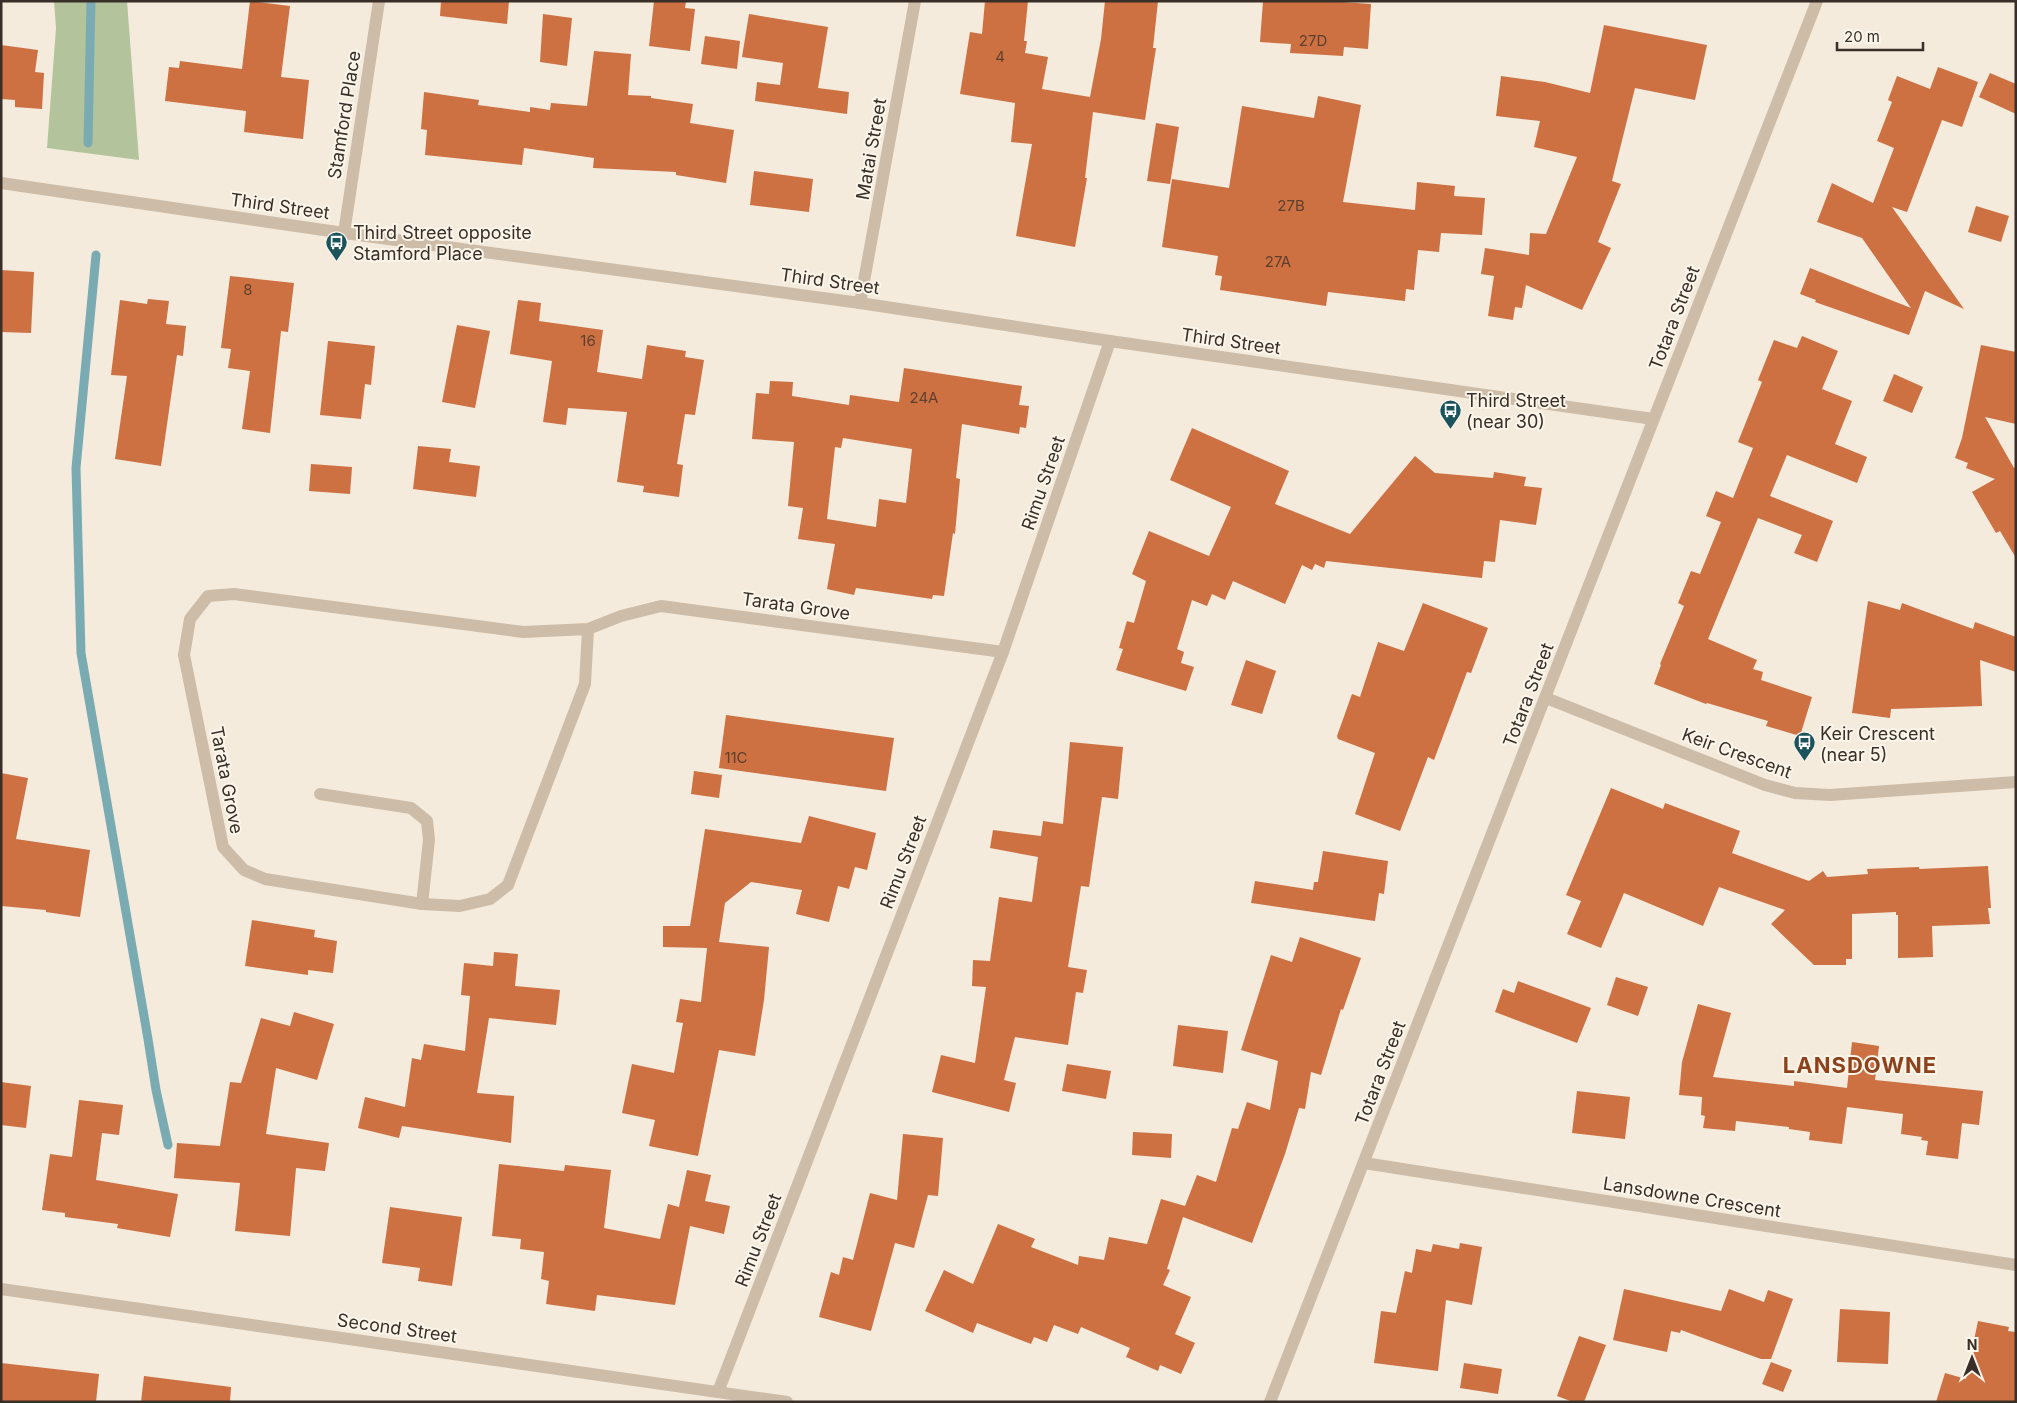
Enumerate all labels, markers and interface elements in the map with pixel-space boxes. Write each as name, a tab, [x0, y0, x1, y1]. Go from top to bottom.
scale bar	[1837, 20, 1923, 52]
text: 20 m	[1844, 27, 1880, 46]
house number: 27D	[1299, 31, 1327, 50]
house number: 4	[995, 47, 1005, 66]
street label: Stamford Place	[323, 49, 365, 181]
street label: Matai Street	[852, 97, 890, 201]
street label: Third Street	[229, 189, 331, 223]
house number: 27B	[1277, 196, 1305, 215]
place label: Third Street opposite Stamford Place	[353, 222, 532, 264]
bus stop icon: Third Street opposite Stamford Place	[325, 230, 349, 261]
house number: 27A	[1265, 252, 1291, 271]
street label: Totara Street	[1645, 263, 1704, 373]
street label: Third Street	[779, 264, 881, 298]
house number: 8	[243, 280, 253, 299]
street label: Third Street	[1180, 324, 1282, 358]
house number: 16	[580, 331, 596, 350]
house number: 24A	[910, 388, 938, 407]
place label: Third Street (near 30)	[1466, 390, 1566, 432]
bus stop icon: Third Street (near 30)	[1438, 398, 1462, 429]
street label: Rimu Street	[1017, 433, 1069, 533]
street label: Tarata Grove	[741, 588, 851, 624]
street label: Totara Street	[1499, 640, 1558, 750]
street label: Keir Crescent	[1679, 723, 1795, 783]
place label: Keir Crescent (near 5)	[1820, 723, 1935, 765]
street label: Tarata Grove	[206, 724, 248, 836]
bus stop icon: Keir Crescent (near 5)	[1792, 731, 1816, 762]
house number: 11C	[724, 748, 748, 767]
street label: Rimu Street	[876, 812, 930, 912]
street label: Totara Street	[1351, 1018, 1410, 1128]
district label: LANSDOWNE	[1783, 1052, 1937, 1078]
street label: Lansdowne Crescent	[1602, 1173, 1783, 1221]
street label: Rimu Street	[731, 1190, 785, 1290]
street label: Second Street	[336, 1309, 458, 1347]
north arrow	[1947, 1333, 1997, 1383]
text: N	[1967, 1336, 1977, 1353]

